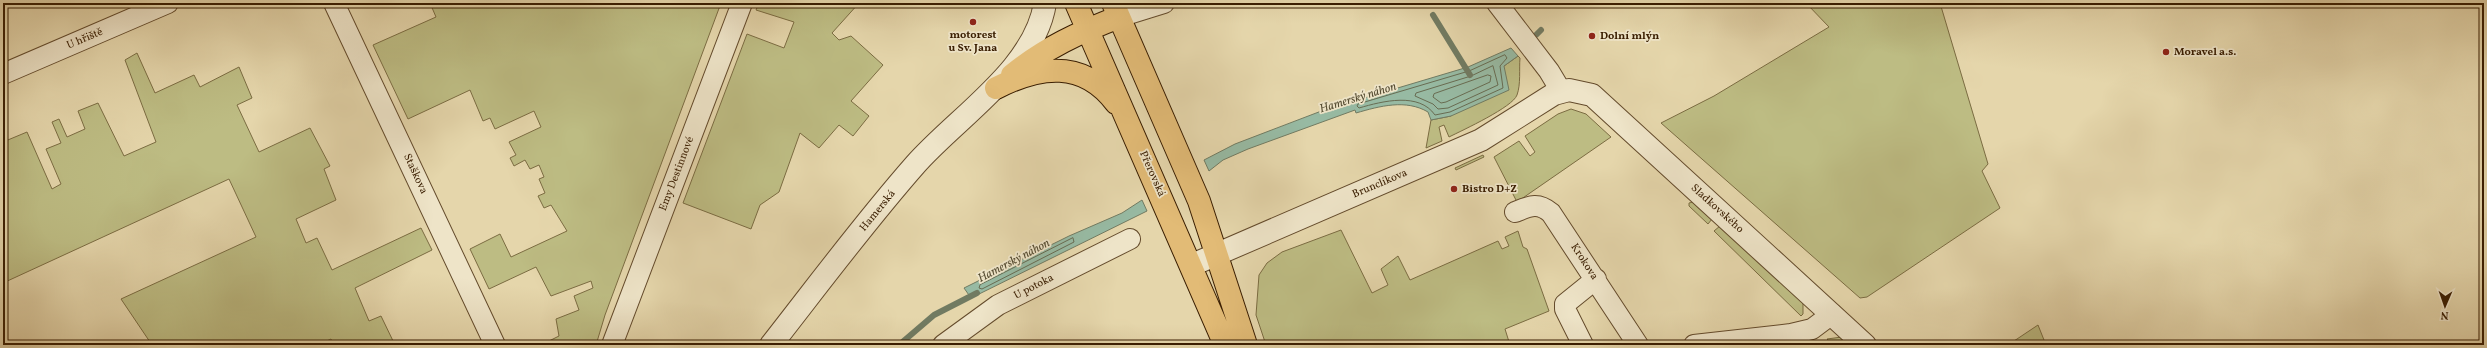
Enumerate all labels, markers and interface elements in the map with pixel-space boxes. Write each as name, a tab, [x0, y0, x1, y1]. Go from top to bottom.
marker: motorest u Sv. Jana	[968, 17, 978, 27]
street label: U hřiště	[65, 25, 105, 53]
place label: motorest u Sv. Jana	[949, 28, 997, 56]
place label: Dolní mlýn	[1600, 29, 1659, 44]
marker: Dolní mlýn	[1587, 31, 1597, 41]
place label: Moravel a.s.	[2174, 45, 2236, 60]
marker: Moravel a.s.	[2161, 47, 2171, 57]
water label: Hamerský náhon	[1318, 79, 1398, 117]
street label: Emy Destinnové	[656, 135, 698, 213]
street label: Přerovská	[1135, 149, 1169, 200]
street label: Staškova	[399, 151, 431, 197]
street label: Brunclíkova	[1350, 165, 1410, 202]
street label: Sladkovského	[1687, 181, 1747, 237]
place label: Bistro D+Z	[1462, 182, 1517, 197]
marker: Bistro D+Z	[1449, 184, 1459, 194]
street label: Hamerská	[857, 187, 900, 235]
water label: Hamerský náhon	[975, 235, 1053, 287]
street label: Krokova	[1567, 241, 1602, 284]
street label: U potoka	[1012, 270, 1057, 303]
north arrow	[2425, 286, 2465, 326]
text: N	[2440, 307, 2449, 322]

